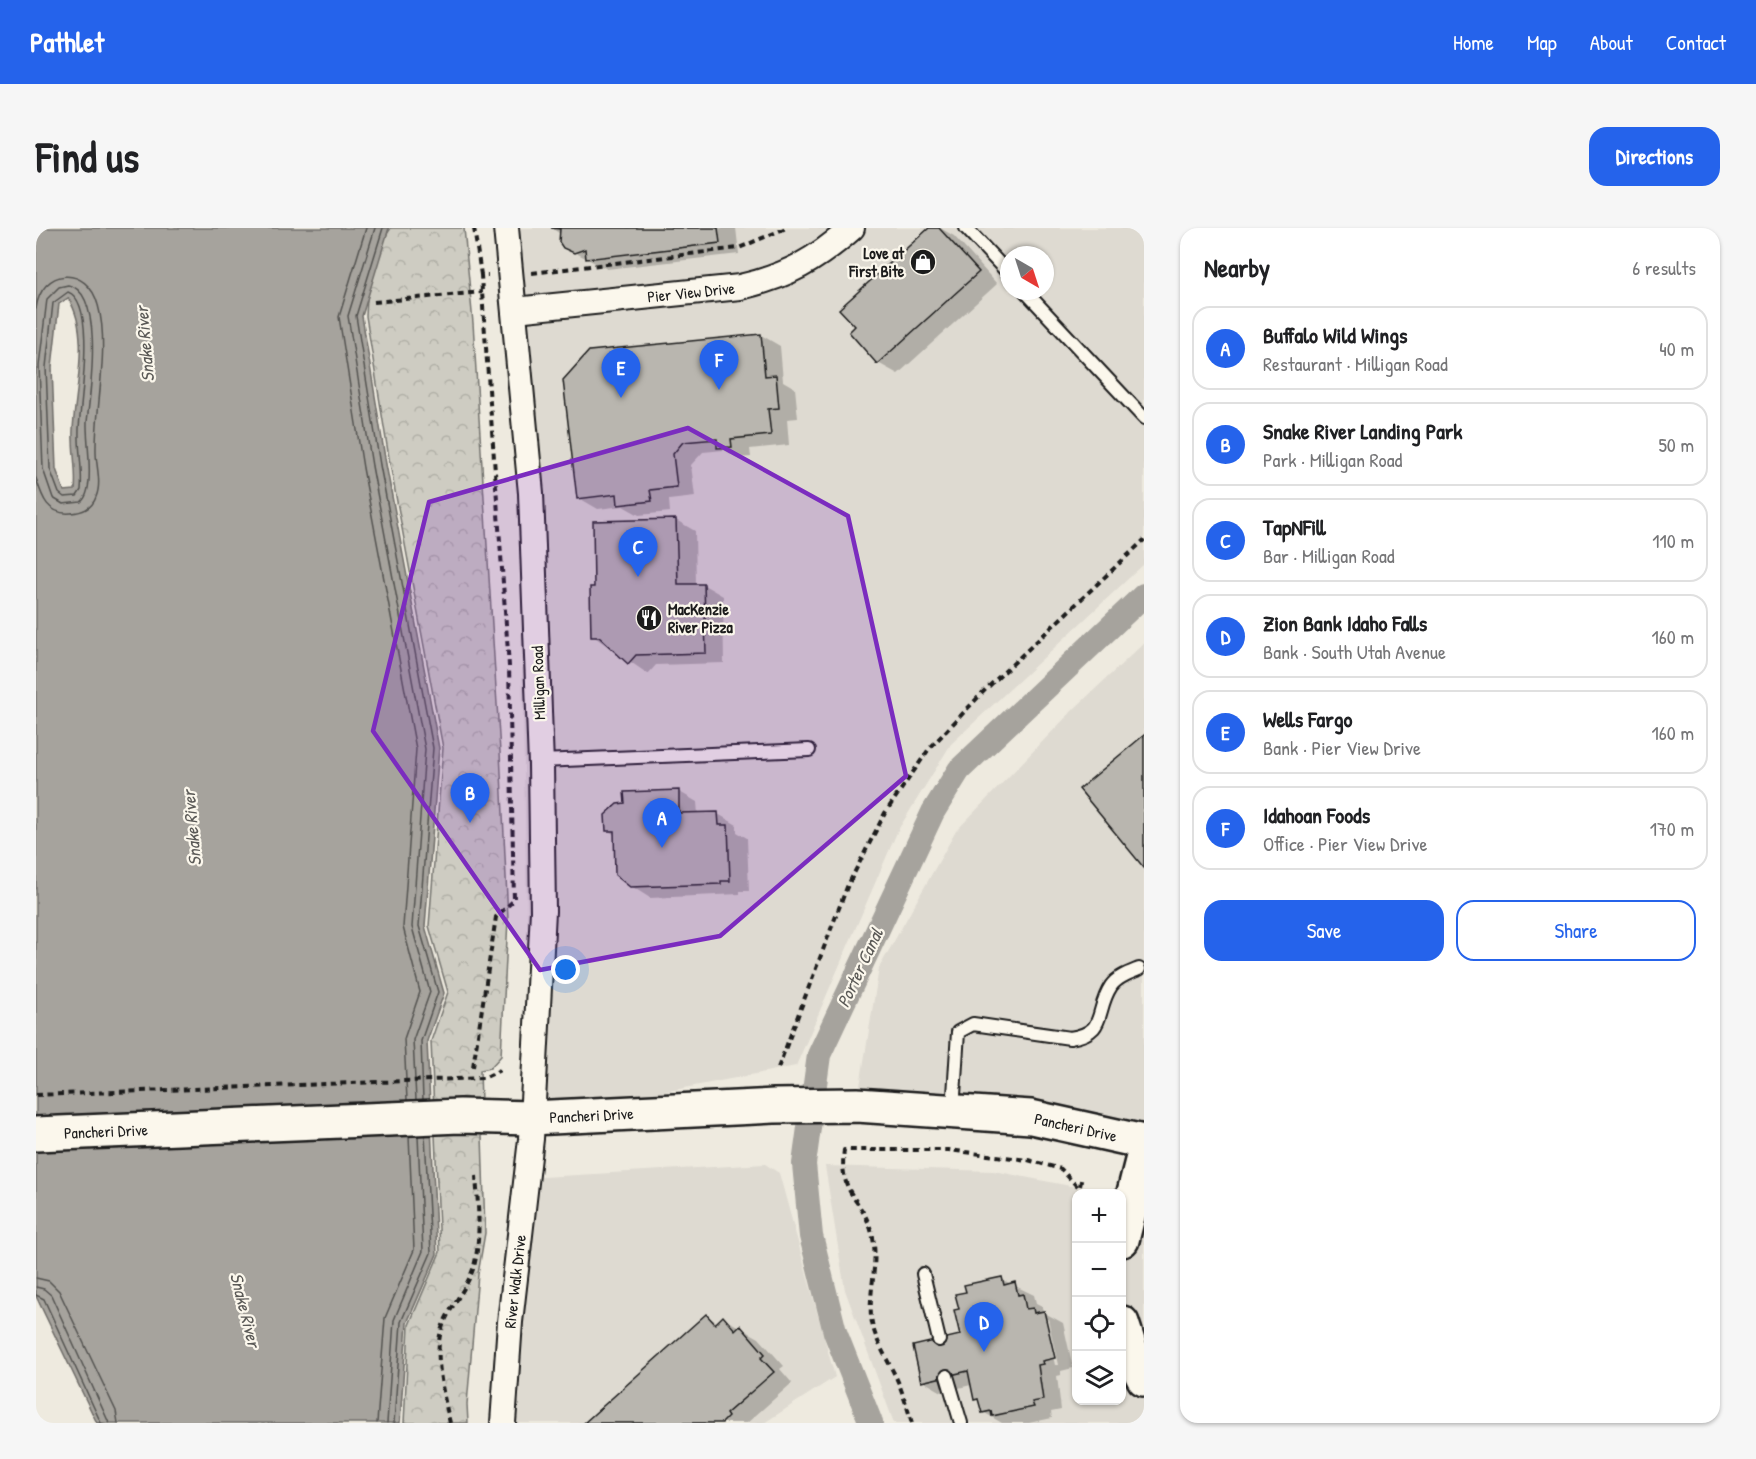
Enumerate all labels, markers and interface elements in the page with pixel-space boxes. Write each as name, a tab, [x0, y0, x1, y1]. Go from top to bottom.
text: Pathlet	[30, 23, 104, 61]
text: Home	[1453, 28, 1494, 57]
text: Map	[1527, 28, 1557, 57]
text: About	[1590, 28, 1633, 57]
text: Contact	[1666, 28, 1726, 57]
button: Directions	[1589, 127, 1720, 186]
text: Find us	[36, 128, 139, 185]
place label: Love at First Bite	[848, 242, 905, 282]
north arrow	[1000, 246, 1054, 300]
shop icon: Love at First Bite	[908, 247, 938, 277]
text: Nearby	[1204, 250, 1270, 285]
text: 6 results	[1632, 254, 1696, 281]
street label: Pier View Drive	[646, 277, 736, 307]
water label: Snake River	[129, 303, 160, 383]
text: Buffalo Wild Wings	[1263, 320, 1408, 350]
text: A	[1221, 335, 1230, 362]
text: 40 m	[1659, 335, 1694, 362]
pin: F	[700, 340, 738, 390]
pin: E	[602, 348, 640, 398]
text: Restaurant · Milligan Road	[1263, 350, 1448, 377]
text: Snake River Landing Park	[1263, 416, 1462, 446]
text: B	[1220, 431, 1231, 458]
text: 50 m	[1658, 431, 1694, 458]
text: Park · Milligan Road	[1263, 446, 1402, 473]
text: TapNFill	[1263, 512, 1326, 542]
text: C	[1220, 527, 1231, 554]
text: 110 m	[1652, 527, 1694, 554]
pin: C	[618, 528, 658, 577]
text: Bar · Milligan Road	[1263, 542, 1395, 569]
place label: MacKenzie River Pizza	[668, 598, 733, 638]
restaurant icon: MacKenzie River Pizza	[634, 603, 664, 633]
text: Zion Bank Idaho Falls	[1263, 608, 1427, 638]
text: D	[1221, 623, 1230, 650]
text: 160 m	[1652, 623, 1694, 650]
text: Bank · South Utah Avenue	[1263, 638, 1446, 665]
street label: Milligan Road	[526, 646, 550, 720]
text: Wells Fargo	[1263, 704, 1352, 734]
text: E	[1221, 719, 1230, 746]
text: 160 m	[1652, 719, 1694, 746]
text: Bank · Pier View Drive	[1263, 734, 1421, 761]
pin: B	[450, 774, 490, 823]
water label: Snake River	[176, 787, 207, 867]
pin: A	[642, 798, 682, 848]
text: Idahoan Foods	[1263, 800, 1370, 830]
text: F	[1222, 815, 1229, 842]
text: 170 m	[1650, 815, 1694, 842]
text: Office · Pier View Drive	[1263, 830, 1428, 857]
button: Save	[1204, 900, 1444, 961]
button: Share	[1456, 900, 1696, 961]
water label: Porter Canal	[830, 923, 889, 1011]
your location	[551, 955, 580, 984]
street label: Pancheri Drive	[549, 1102, 635, 1128]
street label: Pancheri Drive	[1032, 1107, 1120, 1147]
street label: Pancheri Drive	[63, 1118, 149, 1144]
map controls	[1072, 1189, 1126, 1405]
button: +	[1072, 1189, 1126, 1243]
street label: River Walk Drive	[499, 1233, 531, 1329]
button: −	[1072, 1243, 1126, 1297]
water label: Snake River	[224, 1270, 267, 1352]
button: locate	[1072, 1297, 1126, 1351]
pin: D	[964, 1302, 1004, 1352]
button: layers	[1072, 1351, 1126, 1405]

